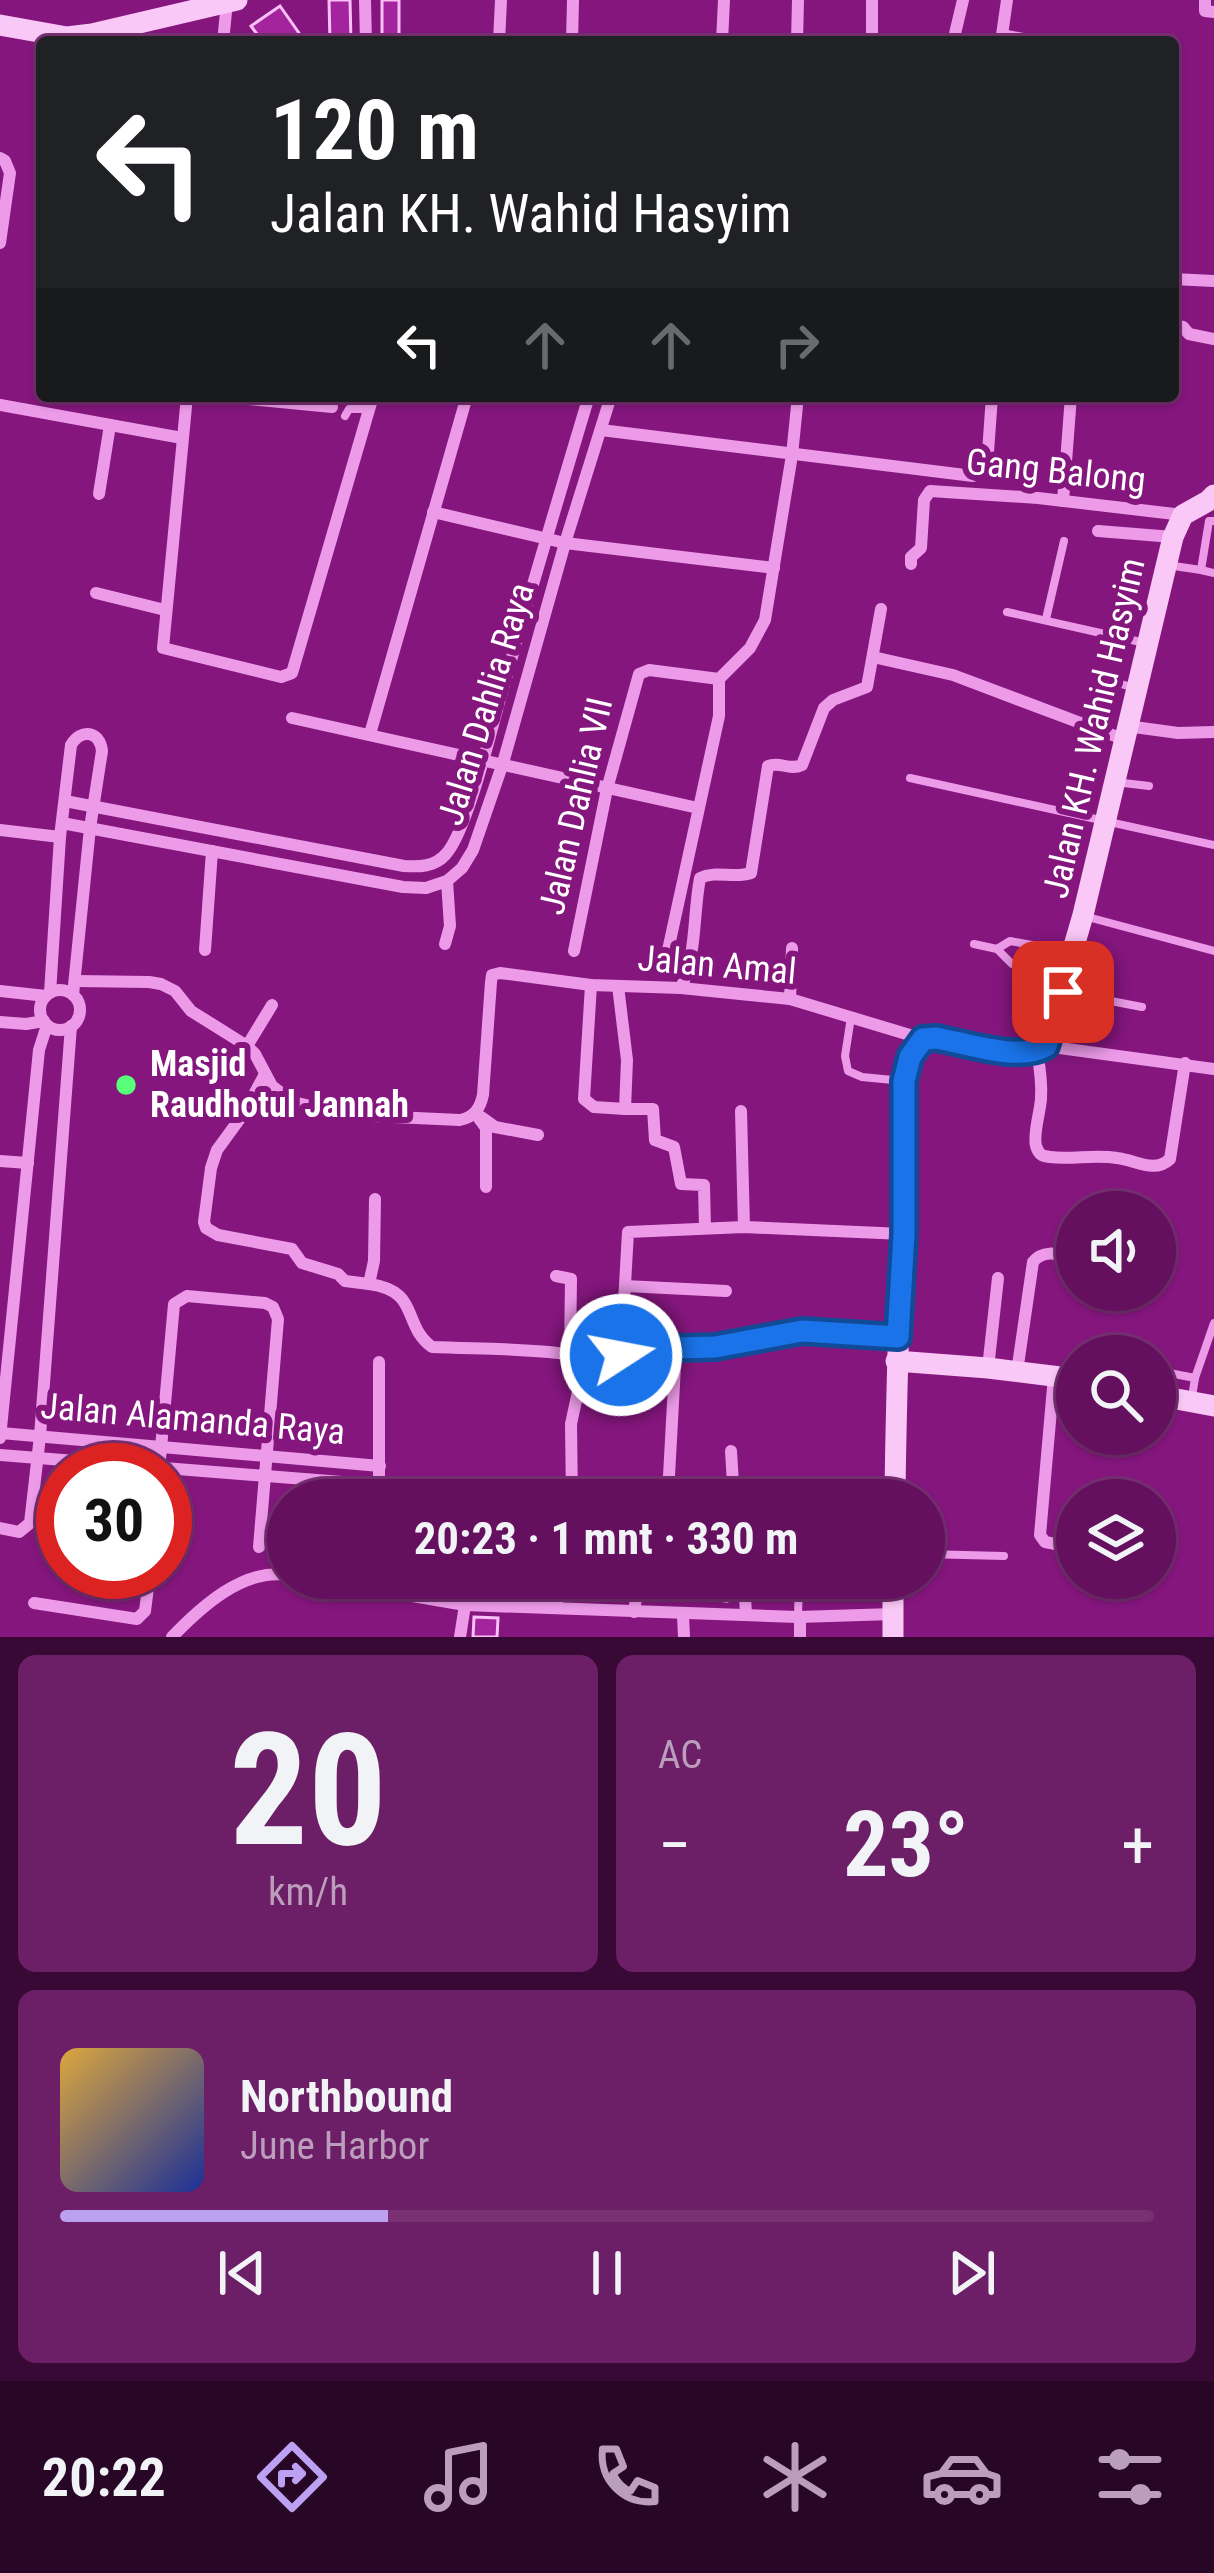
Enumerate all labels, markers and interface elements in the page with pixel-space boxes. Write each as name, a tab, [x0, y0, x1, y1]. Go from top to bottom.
text: 120 m	[270, 81, 479, 180]
icon: left	[72, 84, 228, 240]
text: Jalan KH. Wahid Hasyim	[270, 182, 792, 245]
icon: left	[386, 312, 452, 378]
icon: ahead	[512, 312, 578, 378]
icon: ahead	[638, 312, 704, 378]
icon: right	[764, 312, 830, 378]
street label: Gang Balong	[964, 441, 1148, 501]
street label: Jalan KH. Wahid Hasyim	[1034, 554, 1154, 902]
street label: Jalan Dahlia Raya	[429, 578, 543, 830]
street label: Jalan Dahlia VII	[531, 693, 621, 919]
street label: Jalan Amal	[636, 937, 798, 993]
pin	[1012, 941, 1114, 1043]
icon: arrive	[1030, 959, 1096, 1025]
place label: Masjid Raudhotul Jannah	[150, 1043, 409, 1126]
marker: Masjid Raudhotul Jannah	[113, 1072, 139, 1098]
map controls	[1056, 1191, 1176, 1599]
button: sound	[1056, 1191, 1176, 1311]
position arrow	[558, 1292, 684, 1418]
button: search	[1056, 1335, 1176, 1455]
street label: Jalan Alamanda Raya	[39, 1385, 347, 1453]
speed limit sign: 30	[36, 1443, 192, 1599]
button: layers	[1056, 1479, 1176, 1599]
text: 20:23 · 1 mnt · 330 m	[414, 1512, 798, 1565]
text: 20	[229, 1699, 387, 1882]
text: AC	[658, 1732, 702, 1778]
text: 23°	[843, 1793, 969, 1898]
text: −	[658, 1807, 691, 1884]
text: +	[1121, 1807, 1154, 1884]
text: km/h	[268, 1869, 348, 1915]
text: Northbound	[240, 2070, 453, 2123]
text: June Harbor	[240, 2123, 429, 2169]
icon: previous	[209, 2240, 275, 2306]
icon: pause	[574, 2240, 640, 2306]
icon: next	[939, 2240, 1005, 2306]
icon: directions	[250, 2435, 334, 2519]
icon: music	[417, 2435, 501, 2519]
icon: phone	[585, 2435, 669, 2519]
icon: climate	[753, 2435, 837, 2519]
icon: car	[920, 2435, 1004, 2519]
icon: filters	[1088, 2435, 1172, 2519]
text: 20:22	[42, 2446, 166, 2509]

